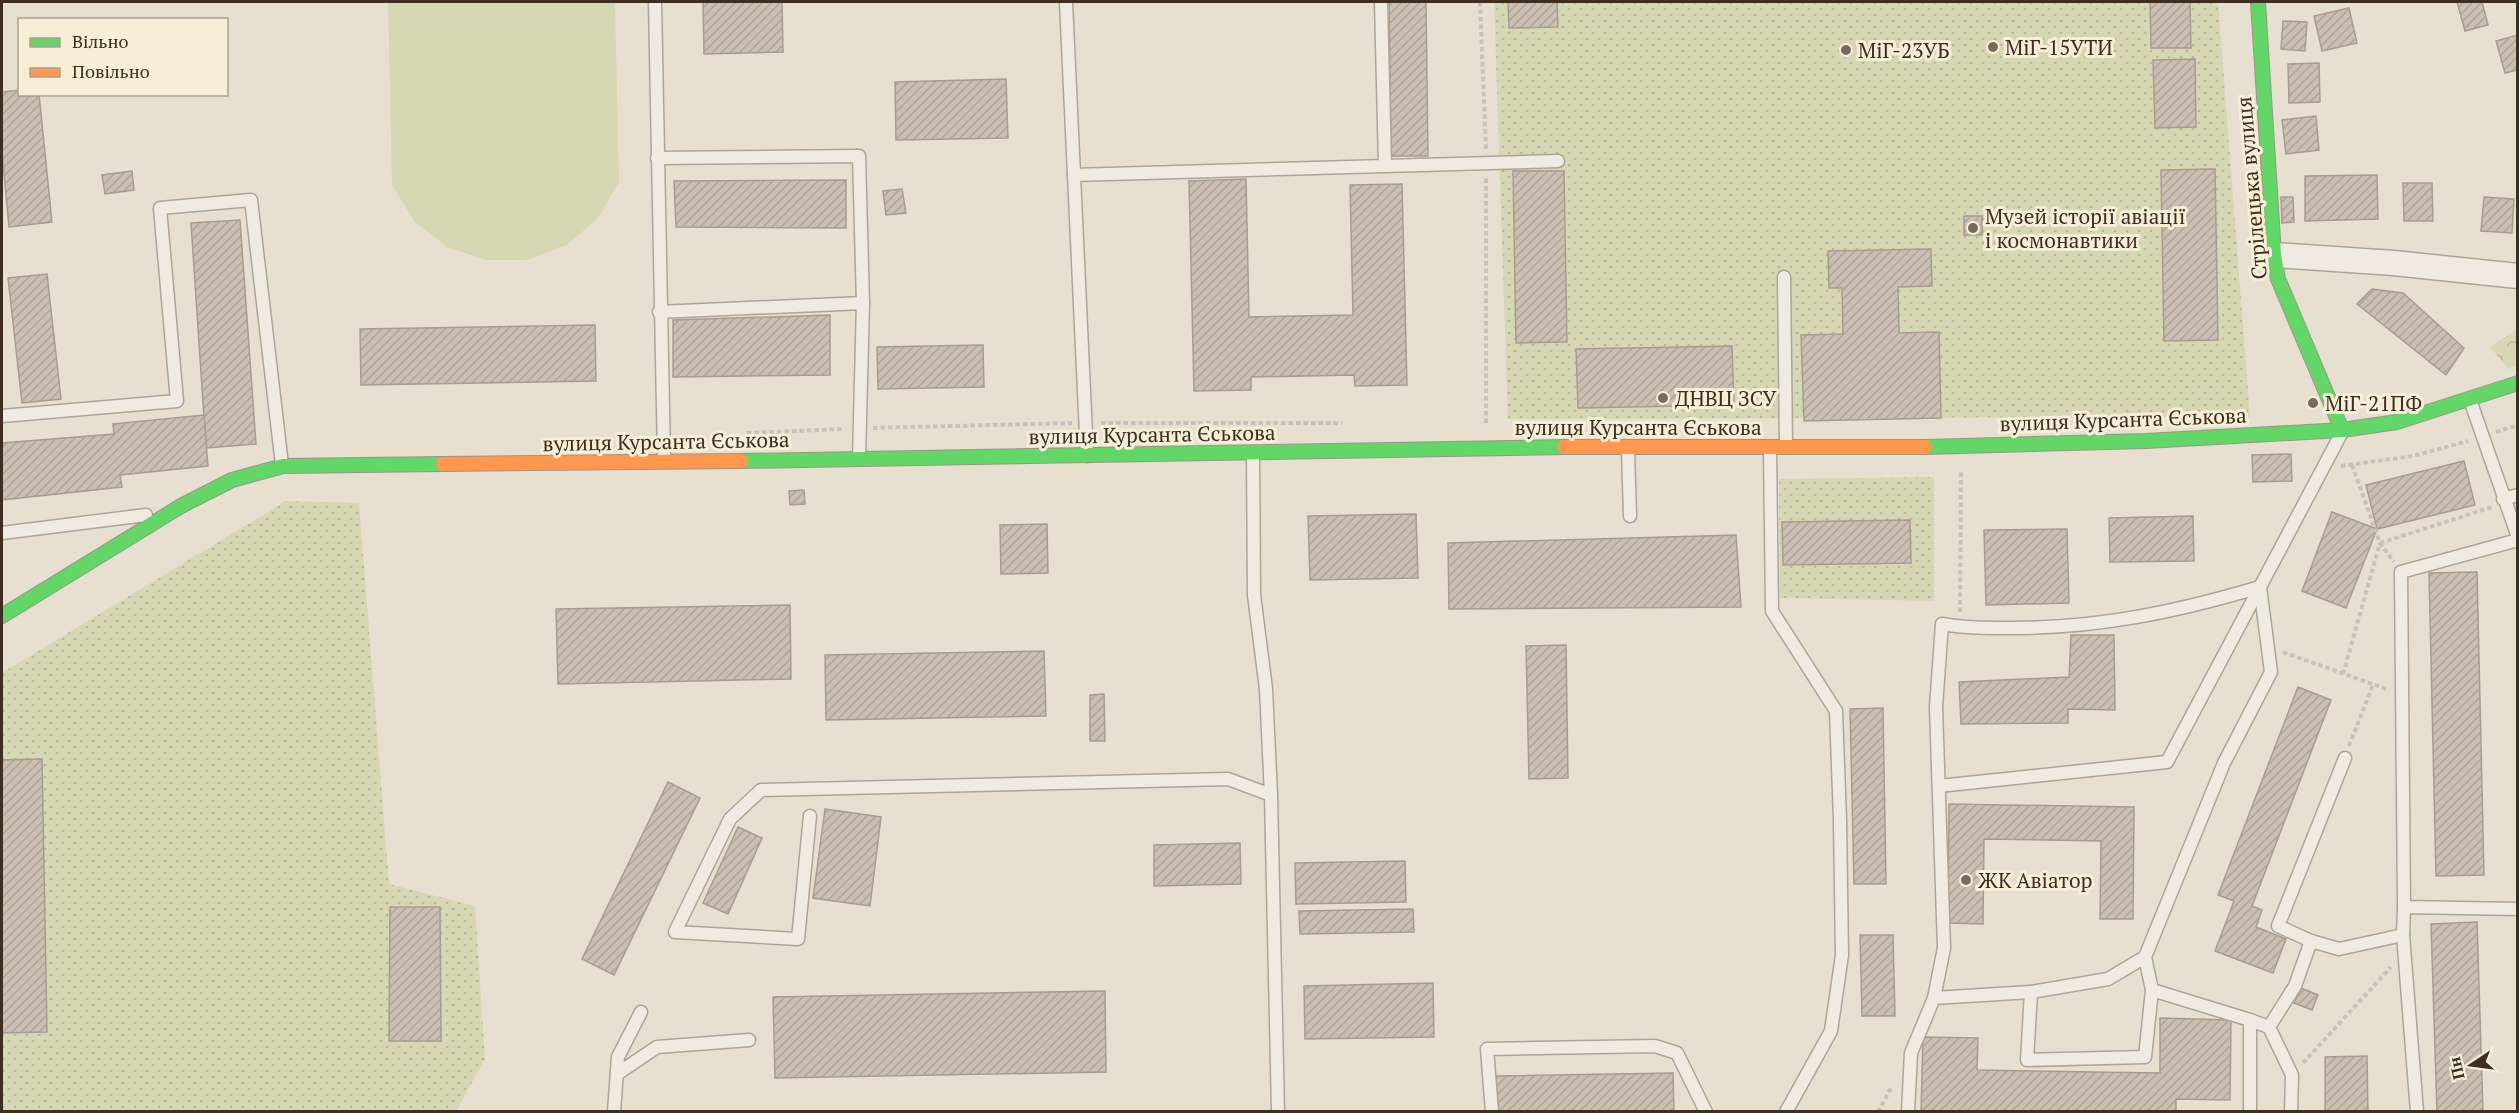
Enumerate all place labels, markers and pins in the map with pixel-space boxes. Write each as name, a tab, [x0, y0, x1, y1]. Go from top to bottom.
place label: МіГ-15УТИ	[2005, 33, 2113, 61]
place label: МіГ-23УБ	[1858, 36, 1950, 64]
marker: МіГ-15УТИ	[1986, 40, 2000, 54]
marker: МіГ-23УБ	[1839, 43, 1853, 57]
place label: Музей історії авіації і космонавтики	[1985, 202, 2186, 254]
marker: Музей історії авіації і космонавтики	[1966, 221, 1980, 235]
place label: ДНВЦ ЗСУ	[1675, 384, 1777, 412]
place label: МіГ-21ПФ	[2325, 389, 2422, 417]
marker: ДНВЦ ЗСУ	[1656, 391, 1670, 405]
marker: МіГ-21ПФ	[2306, 396, 2320, 410]
place label: ЖК Авіатор	[1978, 866, 2093, 894]
marker: ЖК Авіатор	[1959, 873, 1973, 887]

